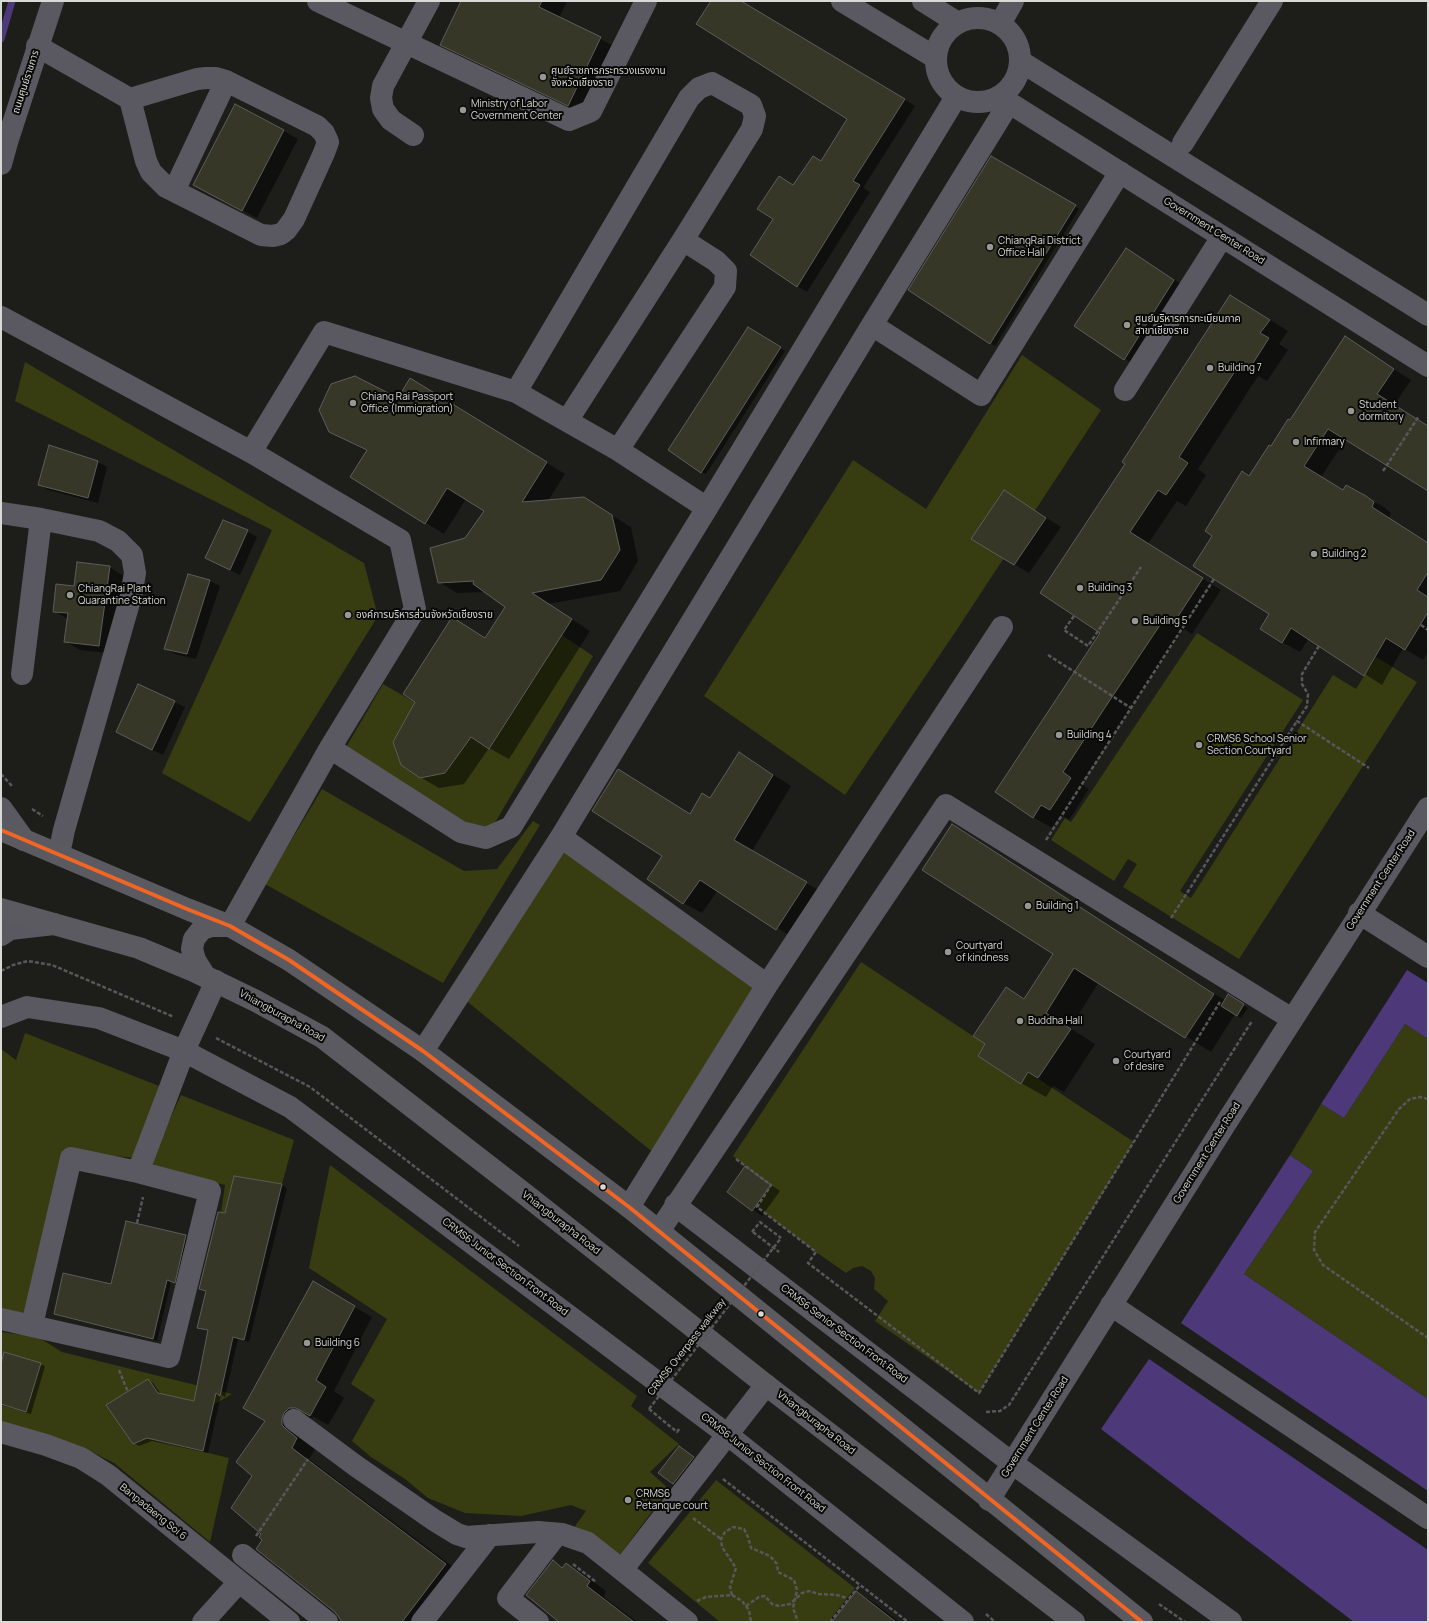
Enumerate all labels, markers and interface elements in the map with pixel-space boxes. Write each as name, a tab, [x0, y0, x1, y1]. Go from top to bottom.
street label: ถนนศูนย์ราชการ	[10, 49, 42, 115]
place label: ศูนย์ราชการกระทรวงแรงงาน จังหวัดเชียงราย	[551, 65, 666, 88]
marker: ศูนย์ราชการกระทรวงแรงงาน จังหวัดเชียงราย	[538, 72, 548, 82]
place label: Ministry of Labor Government Center	[471, 98, 562, 122]
marker: Ministry of Labor Government Center	[458, 105, 468, 115]
street label: Government Center Road	[1161, 195, 1267, 267]
place label: ChiangRai District Office Hall	[998, 235, 1081, 258]
marker: ChiangRai District Office Hall	[985, 242, 995, 252]
place label: ศูนย์บริหารการทะเบียนภาค สาขาเชียงราย	[1135, 313, 1241, 336]
marker: ศูนย์บริหารการทะเบียนภาค สาขาเชียงราย	[1122, 320, 1132, 330]
place label: Building 7	[1218, 362, 1262, 374]
marker: Building 7	[1205, 363, 1215, 373]
place label: Chiang Rai Passport Office (Immigration)	[361, 391, 454, 414]
marker: Chiang Rai Passport Office (Immigration)	[348, 398, 358, 408]
place label: Student dormitory	[1359, 399, 1404, 422]
marker: Student dormitory	[1346, 406, 1356, 416]
place label: Infirmary	[1304, 436, 1345, 448]
marker: Infirmary	[1291, 437, 1301, 447]
place label: Building 2	[1322, 548, 1367, 560]
marker: Building 2	[1309, 549, 1319, 559]
place label: Building 3	[1088, 582, 1132, 594]
place label: ChiangRai Plant Quarantine Station	[78, 583, 166, 606]
marker: Building 3	[1075, 583, 1085, 593]
marker: ChiangRai Plant Quarantine Station	[65, 590, 75, 600]
place label: องค์การบริหารส่วนจังหวัดเชียงราย	[356, 609, 493, 621]
marker: องค์การบริหารส่วนจังหวัดเชียงราย	[343, 610, 353, 620]
place label: Building 5	[1143, 615, 1188, 627]
marker: Building 5	[1130, 616, 1140, 626]
place label: Building 4	[1067, 729, 1112, 741]
marker: Building 4	[1054, 730, 1064, 740]
place label: CRMS6 School Senior Section Courtyard	[1207, 733, 1307, 756]
marker: CRMS6 School Senior Section Courtyard	[1194, 740, 1204, 750]
street label: Government Center Road	[1344, 828, 1418, 932]
place label: Building 1	[1036, 900, 1079, 912]
marker: Building 1	[1023, 901, 1033, 911]
place label: Courtyard of kindness	[956, 940, 1009, 964]
marker: Courtyard of kindness	[943, 947, 953, 957]
street label: Vhiangburapha Road	[237, 988, 327, 1044]
place label: Buddha Hall	[1028, 1015, 1082, 1027]
marker: Buddha Hall	[1015, 1016, 1025, 1026]
place label: Courtyard of desire	[1124, 1049, 1171, 1072]
marker: Courtyard of desire	[1111, 1056, 1121, 1066]
street label: Government Center Road	[1171, 1100, 1243, 1206]
unlabelled marker	[598, 1182, 608, 1192]
street label: Vhiangburapha Road	[520, 1189, 602, 1257]
street label: CRMS6 Junior Section Front Road	[440, 1216, 570, 1318]
street label: CRMS6 Senior Section Front Road	[778, 1282, 910, 1386]
street label: CRMS6 Overpass walkway	[645, 1296, 729, 1398]
unlabelled marker	[756, 1309, 766, 1319]
place label: Building 6	[315, 1337, 360, 1349]
marker: Building 6	[302, 1338, 312, 1348]
street label: Government Center Road	[999, 1374, 1071, 1480]
street label: Vhiangburapha Road	[775, 1389, 857, 1457]
street label: CRMS6 Junior Section Front Road	[698, 1411, 828, 1515]
street label: Banpadaeng Soi 6	[117, 1481, 189, 1543]
place label: CRMS6 Petanque court	[636, 1488, 708, 1512]
marker: CRMS6 Petanque court	[623, 1495, 633, 1505]

